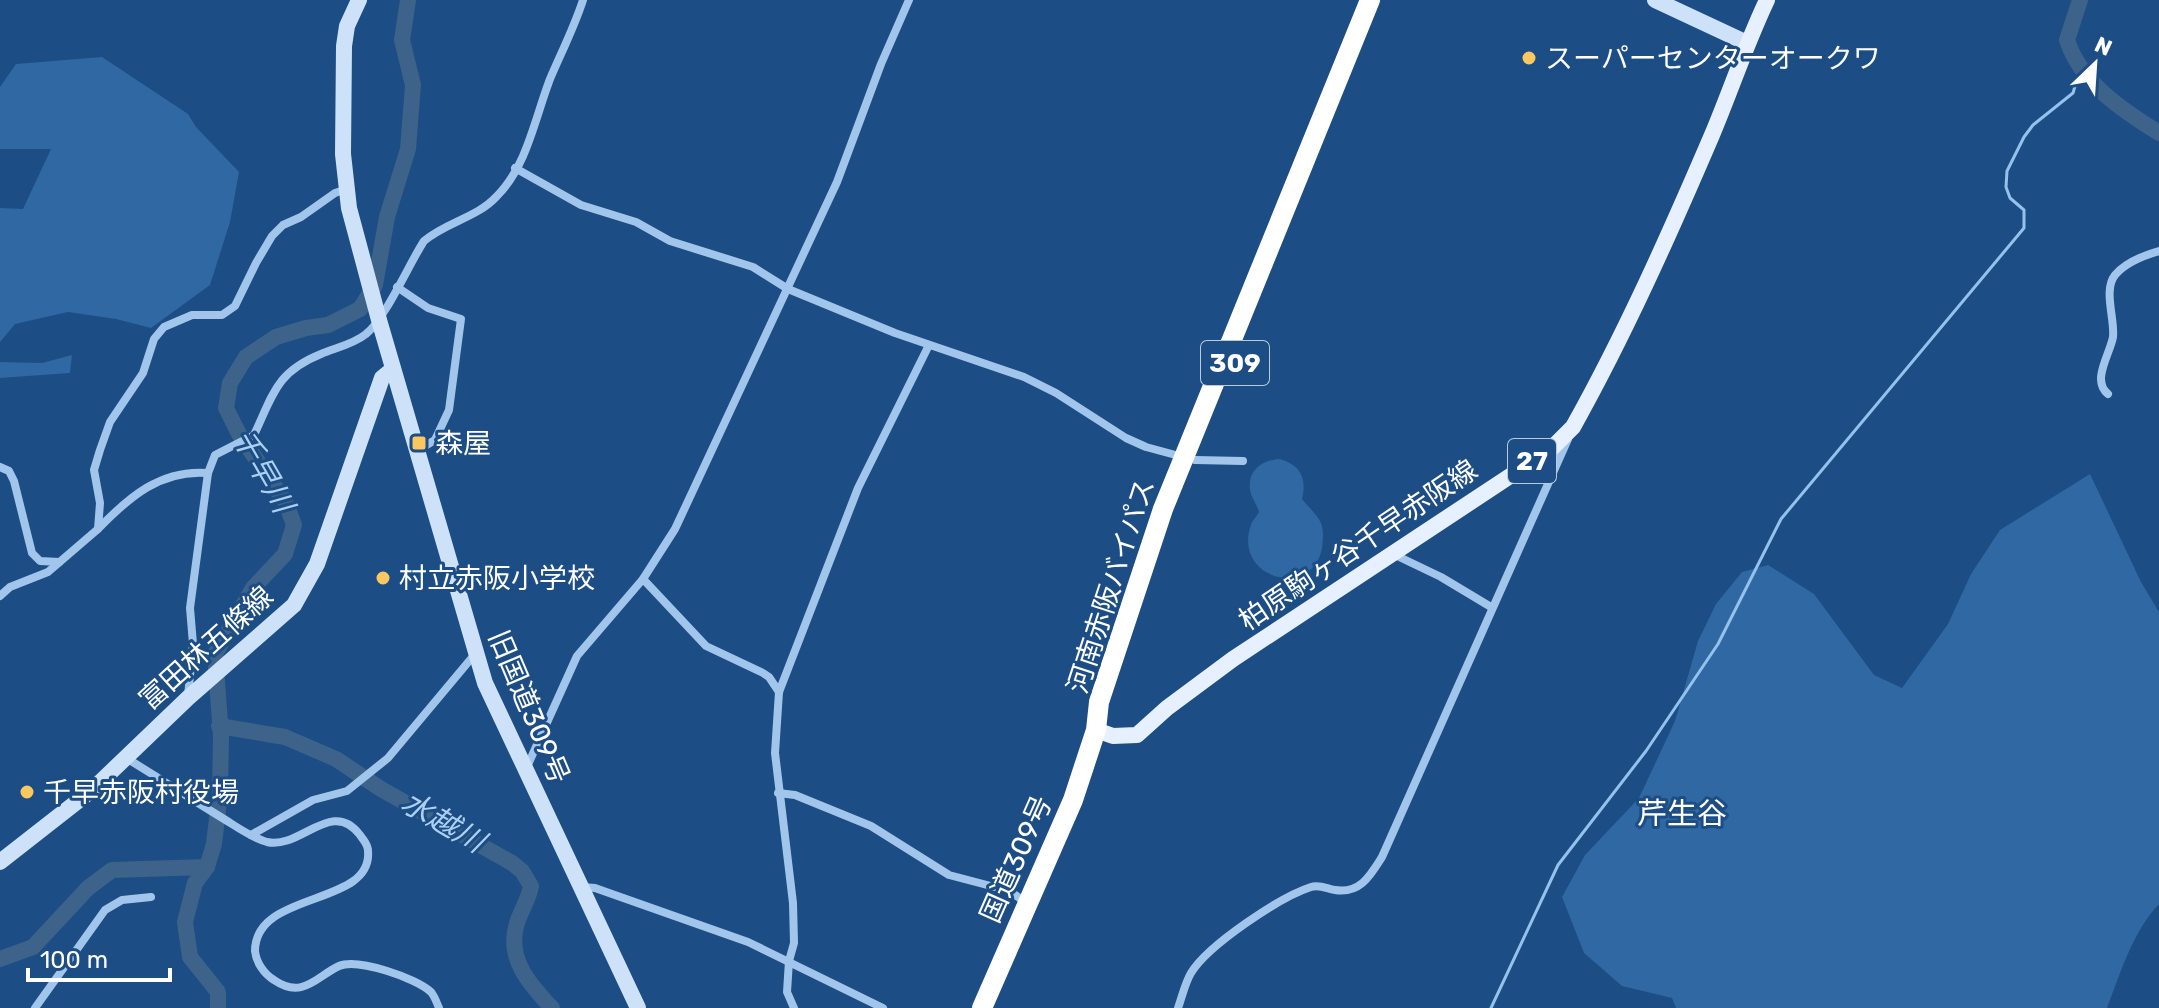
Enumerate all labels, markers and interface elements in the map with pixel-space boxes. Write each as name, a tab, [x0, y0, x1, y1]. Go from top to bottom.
north arrow	[2055, 24, 2135, 104]
text: N	[2090, 31, 2116, 62]
place label: スーパーセンターオークワ	[1545, 42, 1881, 75]
marker: スーパーセンターオークワ	[1520, 49, 1538, 67]
road number: 309	[1201, 341, 1269, 385]
water label: 千早川	[225, 423, 303, 522]
place label: 森屋	[435, 427, 491, 460]
marker: 森屋	[410, 434, 428, 452]
road number: 27	[1508, 439, 1556, 483]
street label: 柏原駒ヶ谷千早赤阪線	[1233, 453, 1483, 637]
street label: 河南赤阪バイパス	[1061, 475, 1161, 697]
place label: 村立赤阪小学校	[399, 562, 595, 595]
marker: 村立赤阪小学校	[374, 569, 392, 587]
street label: 富田林五條線	[133, 580, 279, 716]
street label: 旧国道309号	[482, 625, 576, 789]
place label: 千早赤阪村役場	[43, 776, 239, 809]
marker: 千早赤阪村役場	[18, 783, 36, 801]
water label: 水越川	[395, 784, 494, 862]
street label: 国道309号	[973, 791, 1059, 927]
district label: 芹生谷	[1637, 796, 1727, 832]
scale bar	[28, 932, 170, 982]
text: 100 m	[40, 946, 108, 974]

